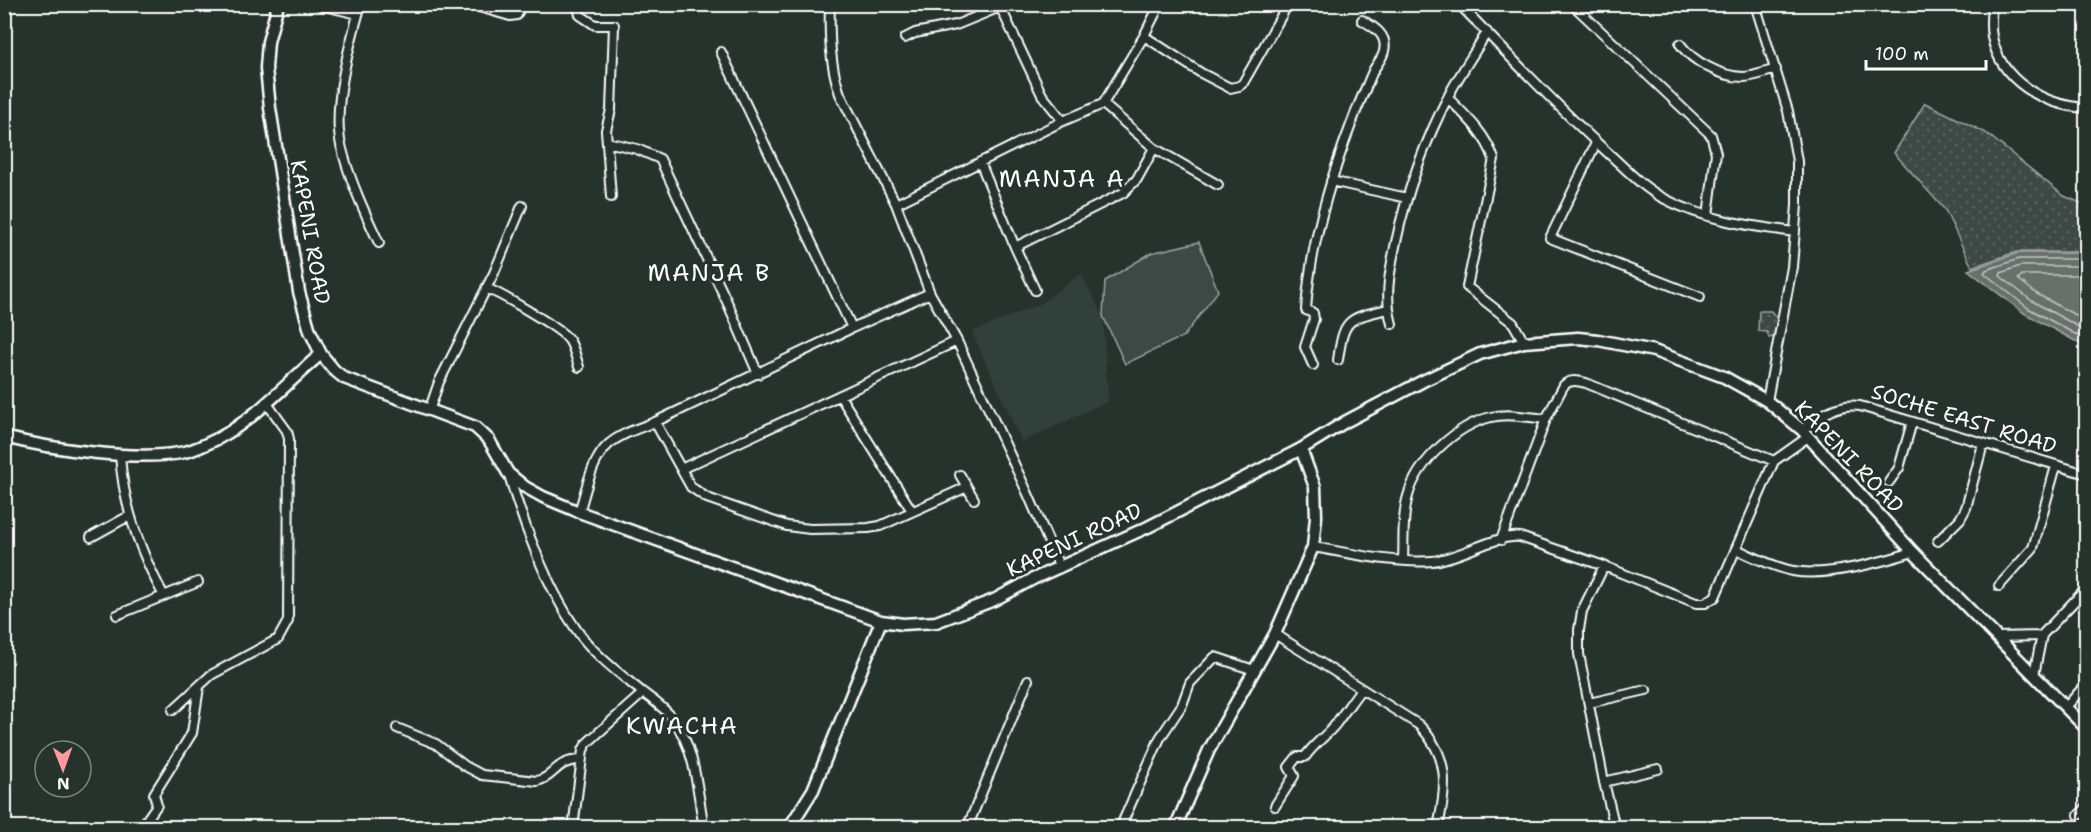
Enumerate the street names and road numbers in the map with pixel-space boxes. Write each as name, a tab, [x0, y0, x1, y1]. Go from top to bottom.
street label: KAPENI ROAD	[284, 158, 336, 306]
street label: SOCHE EAST ROAD	[1868, 378, 2060, 460]
street label: KAPENI ROAD	[1788, 395, 1910, 519]
street label: KAPENI ROAD	[1002, 496, 1146, 584]

